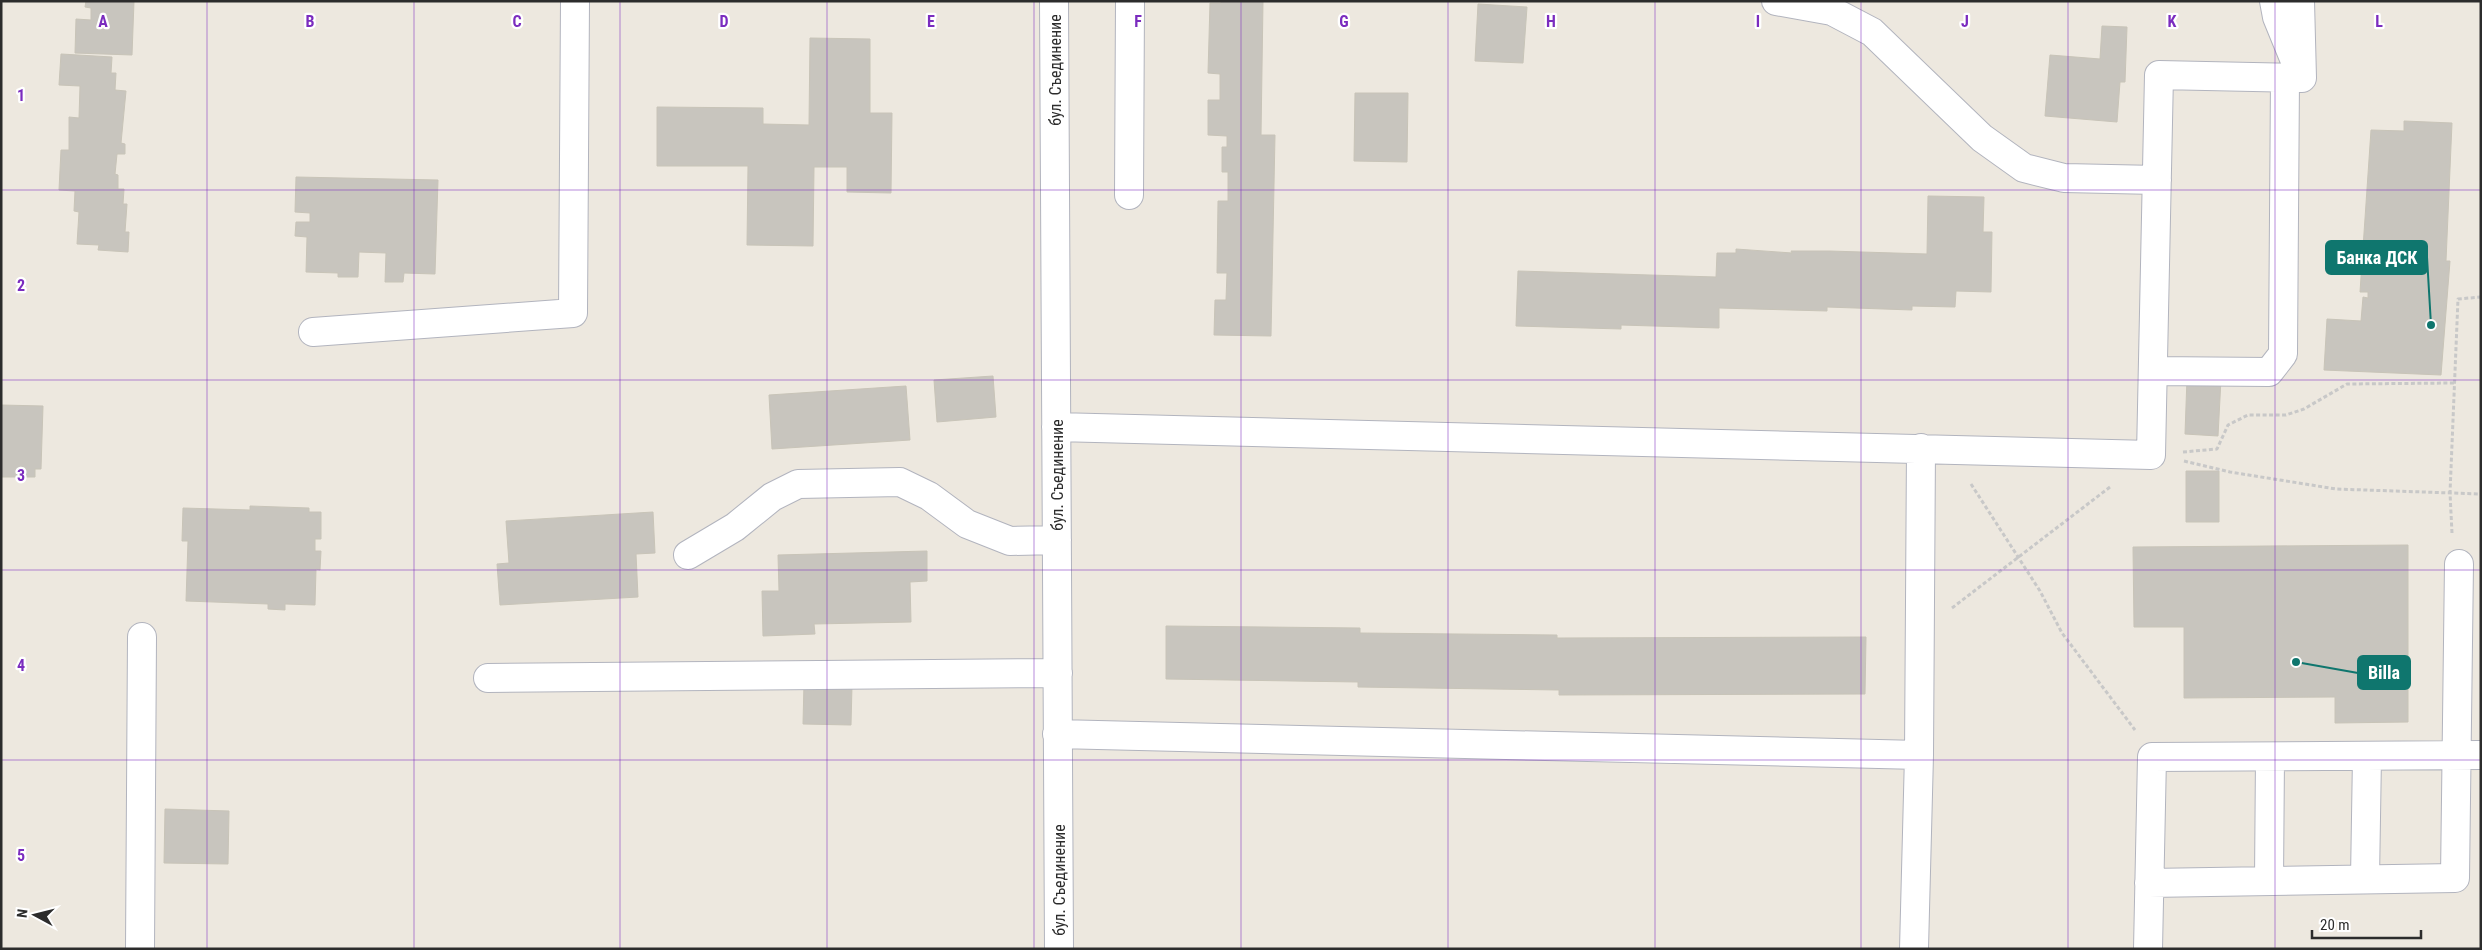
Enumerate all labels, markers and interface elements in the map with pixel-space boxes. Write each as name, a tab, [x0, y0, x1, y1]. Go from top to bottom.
text: A	[98, 12, 108, 31]
text: B	[306, 12, 315, 31]
text: C	[512, 12, 522, 31]
text: D	[719, 12, 729, 31]
text: E	[927, 12, 935, 31]
text: F	[1134, 12, 1142, 31]
text: G	[1339, 12, 1349, 31]
text: H	[1546, 12, 1556, 31]
text: I	[1756, 12, 1760, 31]
text: J	[1961, 12, 1969, 31]
text: K	[2168, 12, 2177, 31]
text: L	[2375, 12, 2383, 31]
street label: бул. Съединение	[1046, 14, 1065, 126]
text: 1	[17, 86, 25, 105]
callout: Банка ДСК	[2326, 241, 2427, 274]
text: Банка ДСК	[2337, 247, 2418, 268]
text: 2	[17, 276, 25, 295]
street label: бул. Съединение	[1048, 419, 1067, 531]
text: 3	[17, 466, 25, 485]
text: 4	[17, 656, 25, 675]
callout: Billa	[2358, 656, 2410, 689]
text: Billa	[2368, 662, 2400, 683]
street label: бул. Съединение	[1050, 824, 1069, 936]
text: 5	[17, 846, 25, 865]
north arrow	[10, 890, 60, 940]
text: N	[14, 908, 31, 919]
scale bar	[2312, 908, 2421, 940]
text: 20 m	[2320, 916, 2350, 934]

